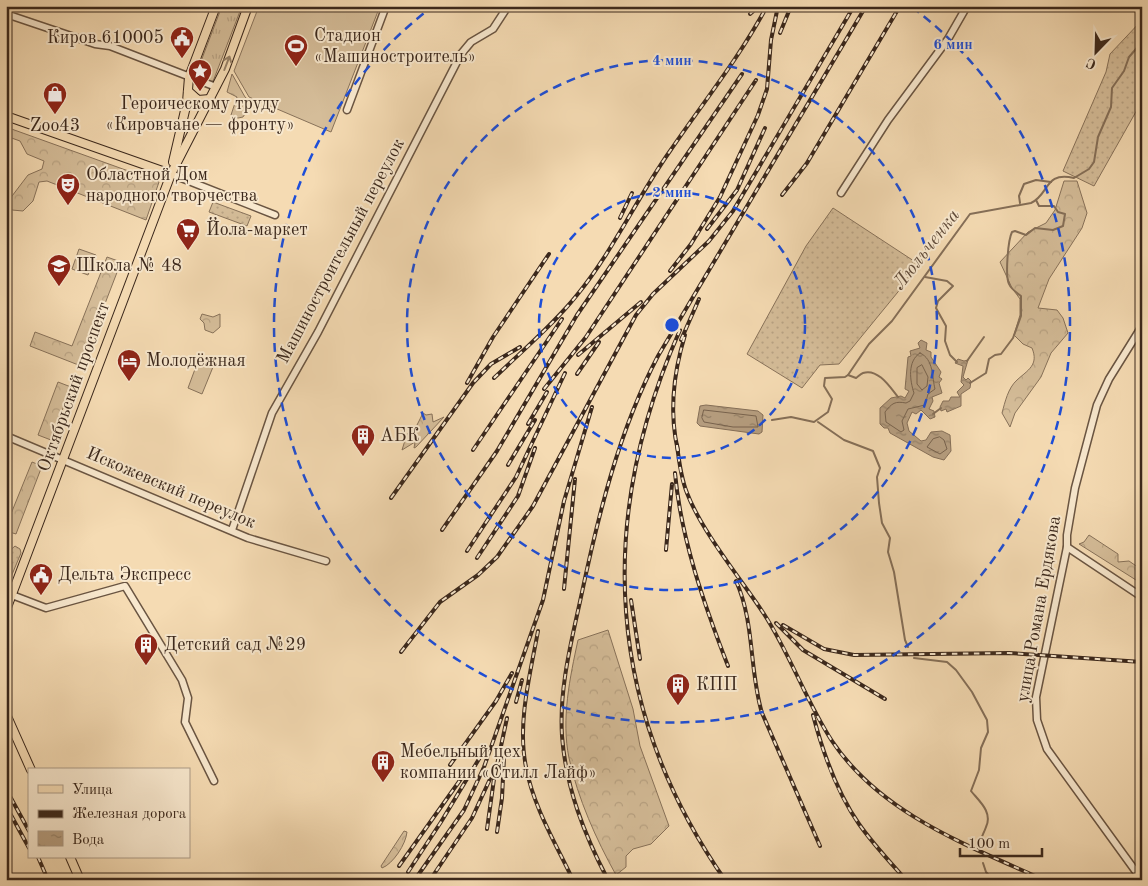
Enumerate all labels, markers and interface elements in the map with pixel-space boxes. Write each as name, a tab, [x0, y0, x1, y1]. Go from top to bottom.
public building icon: Киров 610005	[169, 25, 195, 59]
place label: Стадион «Машиностроитель»	[314, 27, 476, 66]
north arrow	[1070, 28, 1120, 78]
place label: Киров 610005	[47, 29, 164, 47]
sports icon: Стадион «Машиностроитель»	[283, 33, 309, 67]
text: 6 мин	[933, 38, 973, 53]
text: 4 мин	[652, 54, 692, 69]
text: С	[1084, 55, 1098, 71]
one-way arrow	[223, 56, 232, 71]
place icon: Героическому труду «Кировчане — фронту»	[187, 58, 213, 92]
shop icon: Zoo43	[42, 81, 68, 115]
place label: Героическому труду «Кировчане — фронту»	[105, 95, 295, 135]
place label: Zoo43	[30, 117, 80, 135]
street label: Машиностроительный переулок	[274, 136, 408, 366]
place label: Областной Дом народного творчества	[86, 166, 258, 205]
theatre icon: Областной Дом народного творчества	[55, 172, 81, 206]
text: 2 мин	[652, 186, 692, 201]
water label: Люльченка	[890, 206, 964, 294]
supermarket icon: Йола-маркет	[175, 217, 201, 251]
place label: Йола-маркет	[206, 217, 308, 239]
school or university icon: Школа № 48	[46, 253, 72, 287]
place label: Школа № 48	[76, 257, 182, 275]
street label: Октябрьский проспект	[35, 300, 113, 474]
centre of rings	[663, 316, 681, 334]
hotel icon: Молодёжная	[116, 348, 142, 382]
place label: Молодёжная	[146, 352, 246, 370]
building icon: АБК	[350, 423, 376, 457]
place label: АБК	[380, 427, 420, 445]
street label: Искожевский переулок	[84, 444, 258, 532]
street label: улица Романа Ердякова	[1014, 514, 1064, 704]
public building icon: Дельта Экспресс	[28, 562, 54, 596]
place label: Дельта Экспресс	[58, 566, 191, 584]
building icon: Детский сад №29	[133, 632, 159, 666]
place label: Детский сад №29	[164, 636, 306, 654]
building icon: КПП	[665, 672, 691, 706]
place label: КПП	[696, 676, 737, 694]
place label: Мебельный цех компании «Стилл Лайф»	[400, 743, 597, 783]
building icon: Мебельный цех компании «Стилл Лайф»	[370, 749, 396, 783]
legend	[28, 768, 190, 858]
text: Улица	[72, 783, 113, 798]
text: Железная дорога	[72, 807, 187, 822]
scale bar	[960, 826, 1043, 858]
text: Вода	[72, 833, 105, 848]
text: 100 m	[968, 837, 1010, 852]

